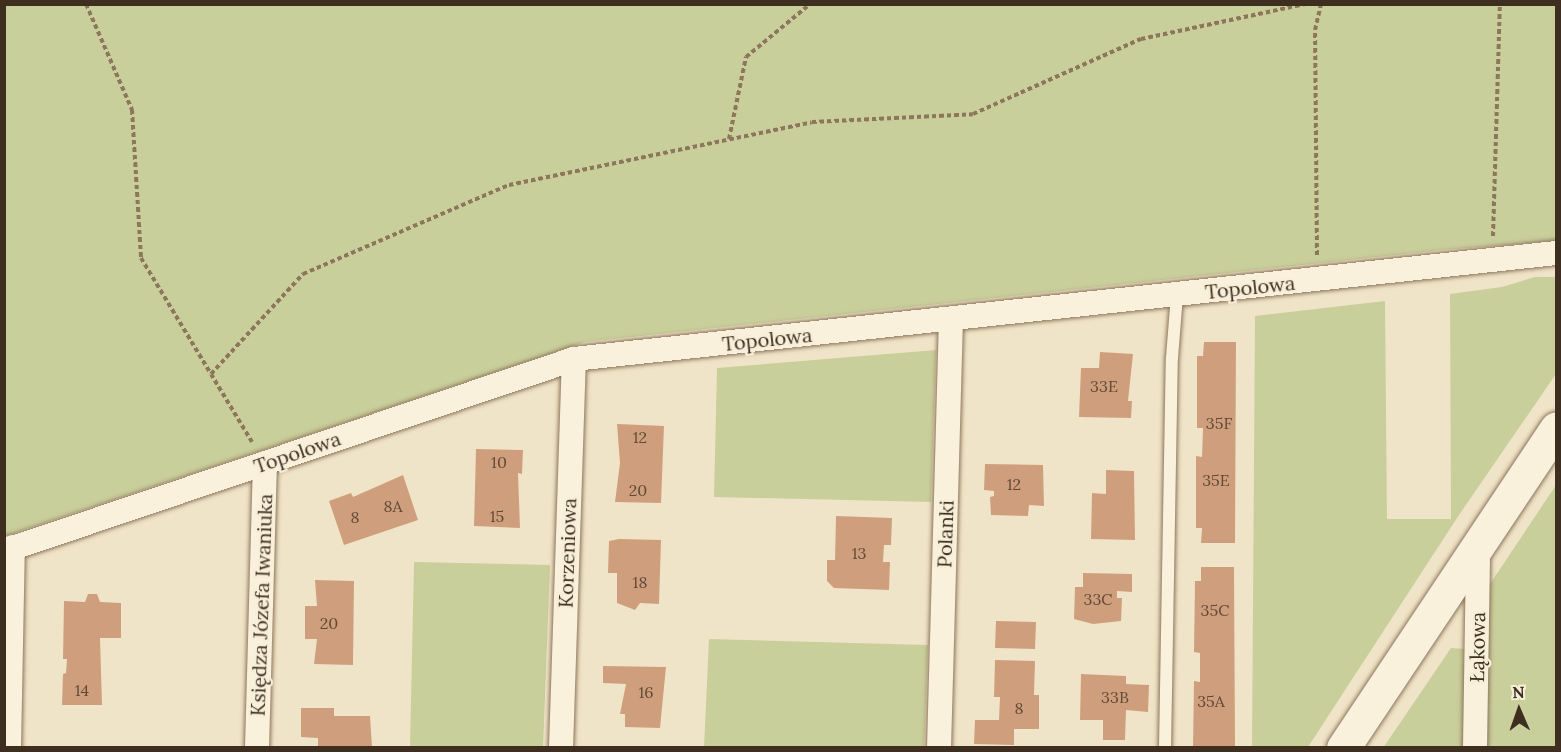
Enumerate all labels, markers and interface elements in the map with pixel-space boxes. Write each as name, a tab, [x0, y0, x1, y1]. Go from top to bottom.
street label: Topolowa	[1204, 270, 1296, 304]
street label: Topolowa	[721, 322, 813, 356]
house number: 33E	[1090, 376, 1118, 396]
house number: 35F	[1206, 413, 1232, 433]
street label: Topolowa	[250, 426, 344, 478]
house number: 12	[633, 427, 647, 447]
house number: 10	[491, 452, 507, 472]
house number: 35E	[1202, 470, 1230, 490]
house number: 12	[1007, 474, 1021, 494]
house number: 20	[629, 480, 647, 500]
street label: Księdza Józefa Iwaniuka	[245, 493, 277, 717]
house number: 8A	[383, 496, 403, 516]
street label: Korzeniowa	[553, 498, 581, 608]
street label: Polanki	[932, 500, 958, 568]
house number: 15	[490, 506, 504, 526]
house number: 8	[351, 507, 359, 527]
house number: 13	[852, 543, 866, 563]
house number: 18	[633, 572, 647, 592]
house number: 33C	[1083, 589, 1113, 609]
house number: 35C	[1201, 600, 1229, 620]
street label: Łąkowa	[1464, 612, 1490, 682]
house number: 20	[320, 613, 338, 633]
house number: 14	[75, 680, 89, 700]
north arrow	[1489, 680, 1549, 740]
house number: 16	[638, 682, 654, 702]
text: N	[1512, 682, 1525, 702]
house number: 33B	[1101, 687, 1129, 707]
house number: 35A	[1197, 691, 1225, 711]
house number: 8	[1015, 698, 1023, 718]

